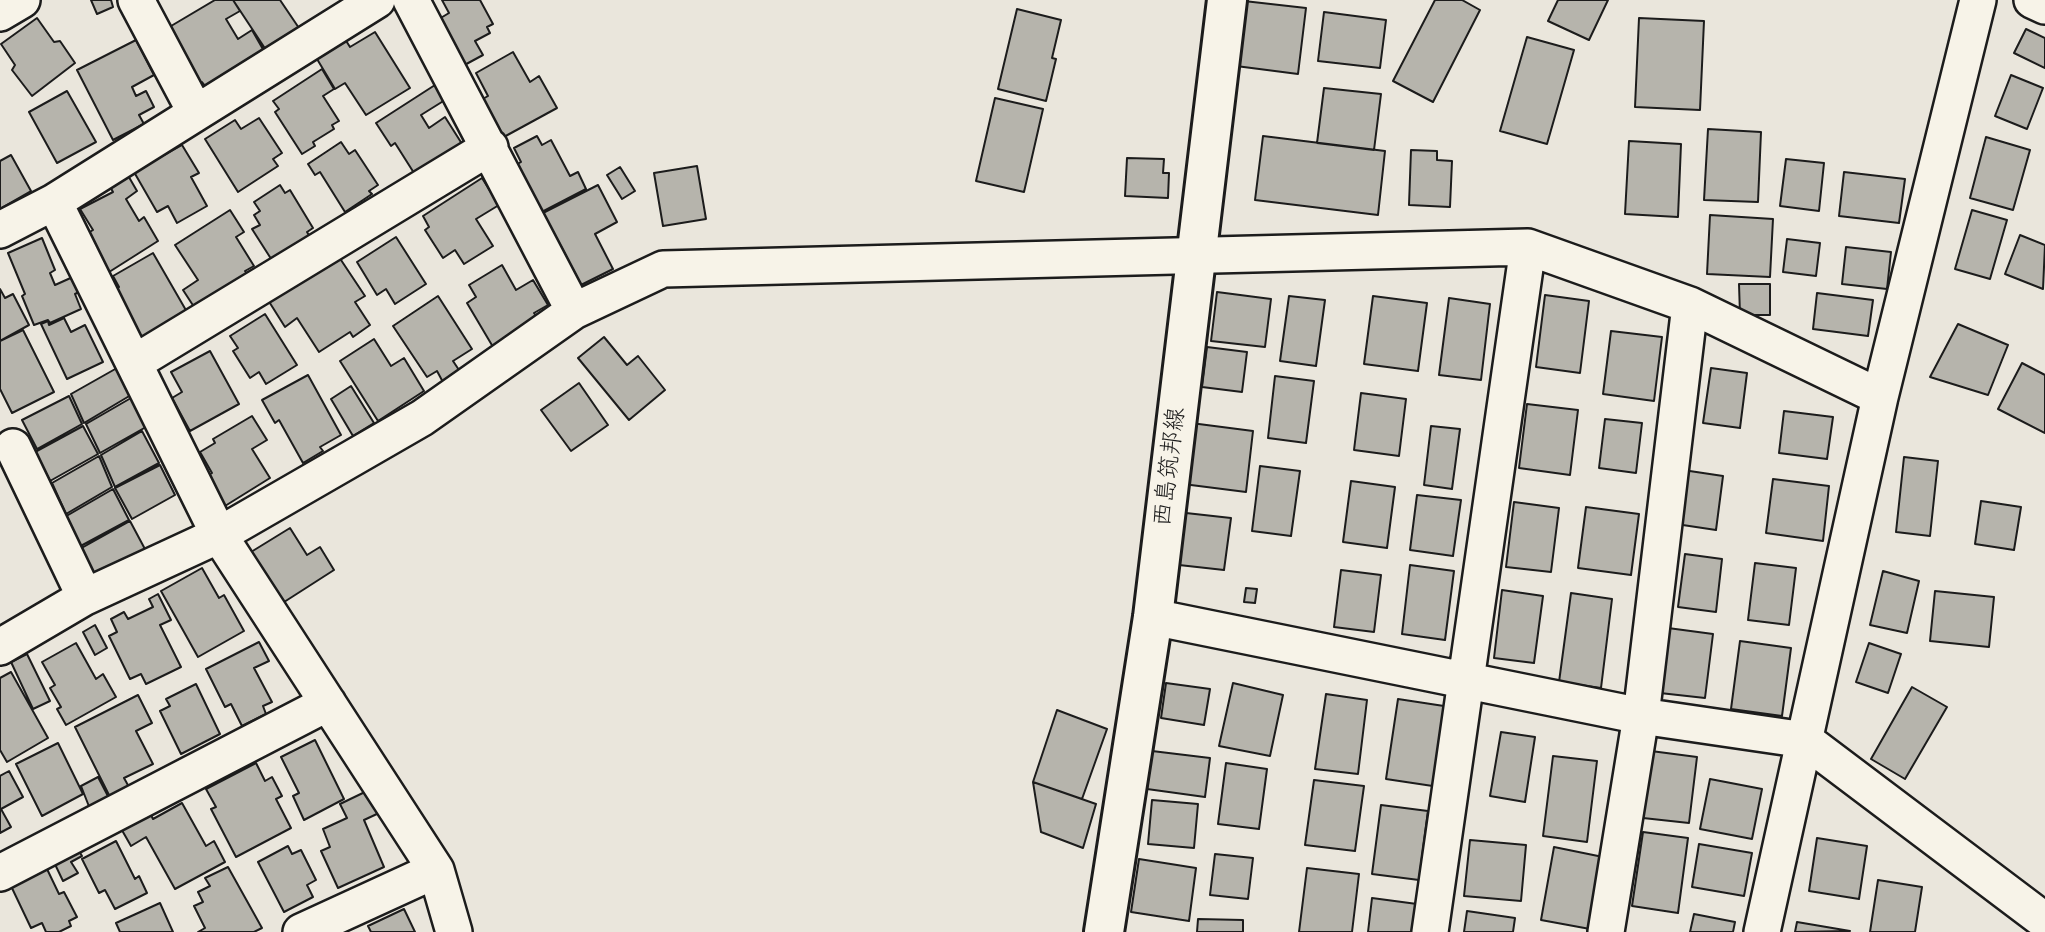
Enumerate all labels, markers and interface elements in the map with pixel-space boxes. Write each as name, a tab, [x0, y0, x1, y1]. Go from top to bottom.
street label: 西島筑邦線	[1148, 406, 1192, 528]

